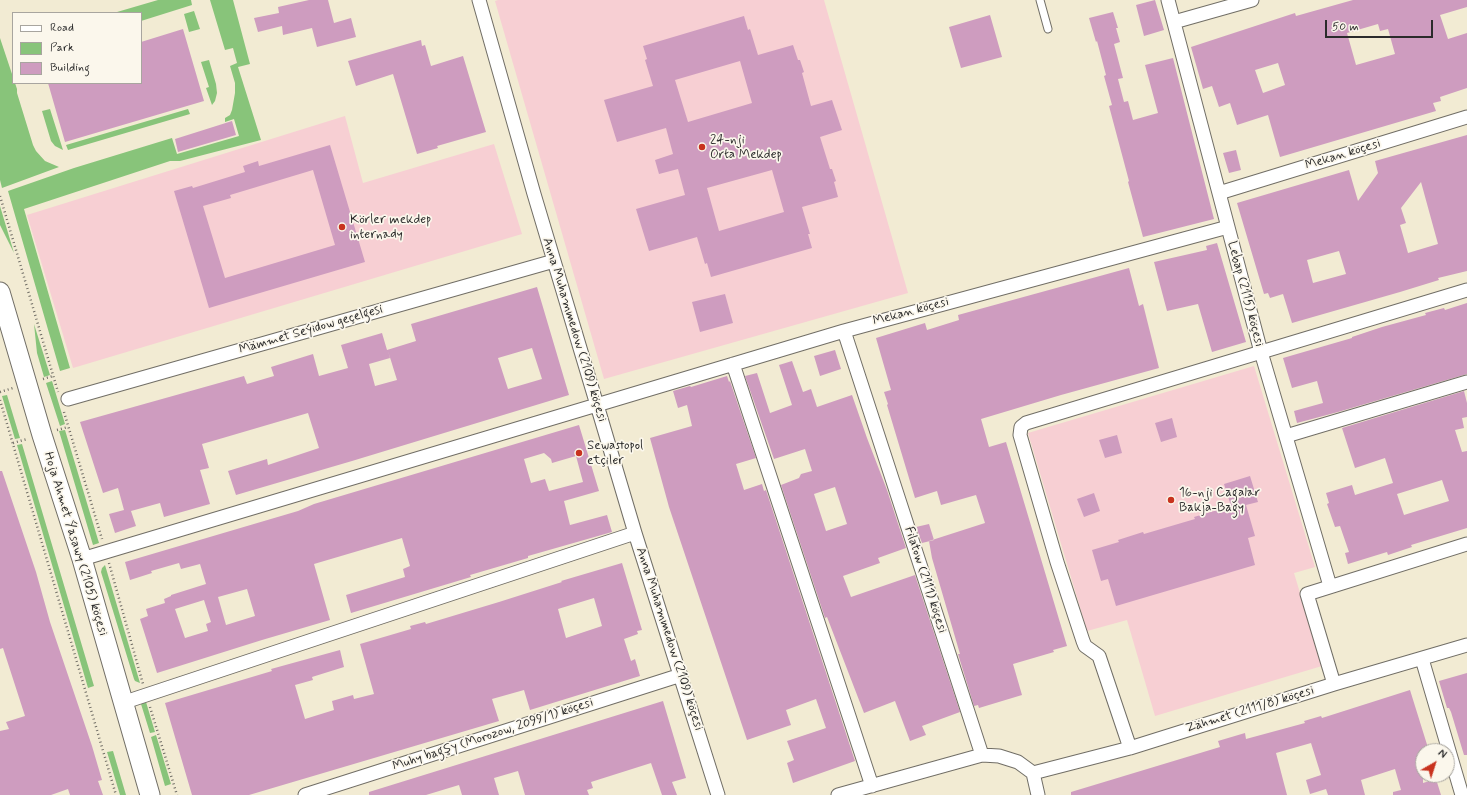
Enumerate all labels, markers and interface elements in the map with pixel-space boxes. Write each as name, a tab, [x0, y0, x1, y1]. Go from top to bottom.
legend	[12, 12, 142, 84]
scale bar	[1327, 12, 1435, 38]
text: 50 m	[1332, 19, 1359, 35]
text: Road	[50, 20, 74, 36]
text: Park	[50, 40, 74, 56]
text: Building	[50, 60, 90, 76]
place label: 24-nji Orta Mekdep	[710, 132, 782, 163]
street label: Mekan köçesi	[1303, 136, 1383, 174]
marker: 24-nji Orta Mekdep	[697, 142, 707, 152]
place label: Körler mekdep internady	[350, 212, 431, 243]
marker: Körler mekdep internady	[337, 222, 347, 232]
street label: Anna Muhammedow (2109) köçesi	[539, 236, 609, 424]
street label: Lebap (2115) köçesi	[1223, 240, 1267, 348]
street label: Mekan köçesi	[871, 294, 951, 330]
street label: Mämmet Seýidow geçelgesi	[237, 302, 385, 358]
place label: Sewastopol etçiler	[587, 438, 643, 469]
marker: Sewastopol etçiler	[574, 448, 584, 458]
street label: Hoja Ahmet Ýasawy (2105) köçesi	[40, 450, 110, 638]
place label: 16-nji Cagalar Bakja-Bagy	[1179, 485, 1260, 516]
marker: 16-nji Cagalar Bakja-Bagy	[1166, 495, 1176, 505]
street label: Filatow (2111) köçesi	[900, 525, 950, 635]
street label: Anna Muhammedow (2109) köçesi	[632, 545, 706, 733]
street label: Zähmet (2111/8) köçesi	[1184, 683, 1316, 737]
street label: Muhy bagşy (Morozow, 2099/1) köçesi	[391, 695, 595, 775]
north arrow	[1415, 743, 1455, 783]
text: N	[1435, 747, 1449, 762]

